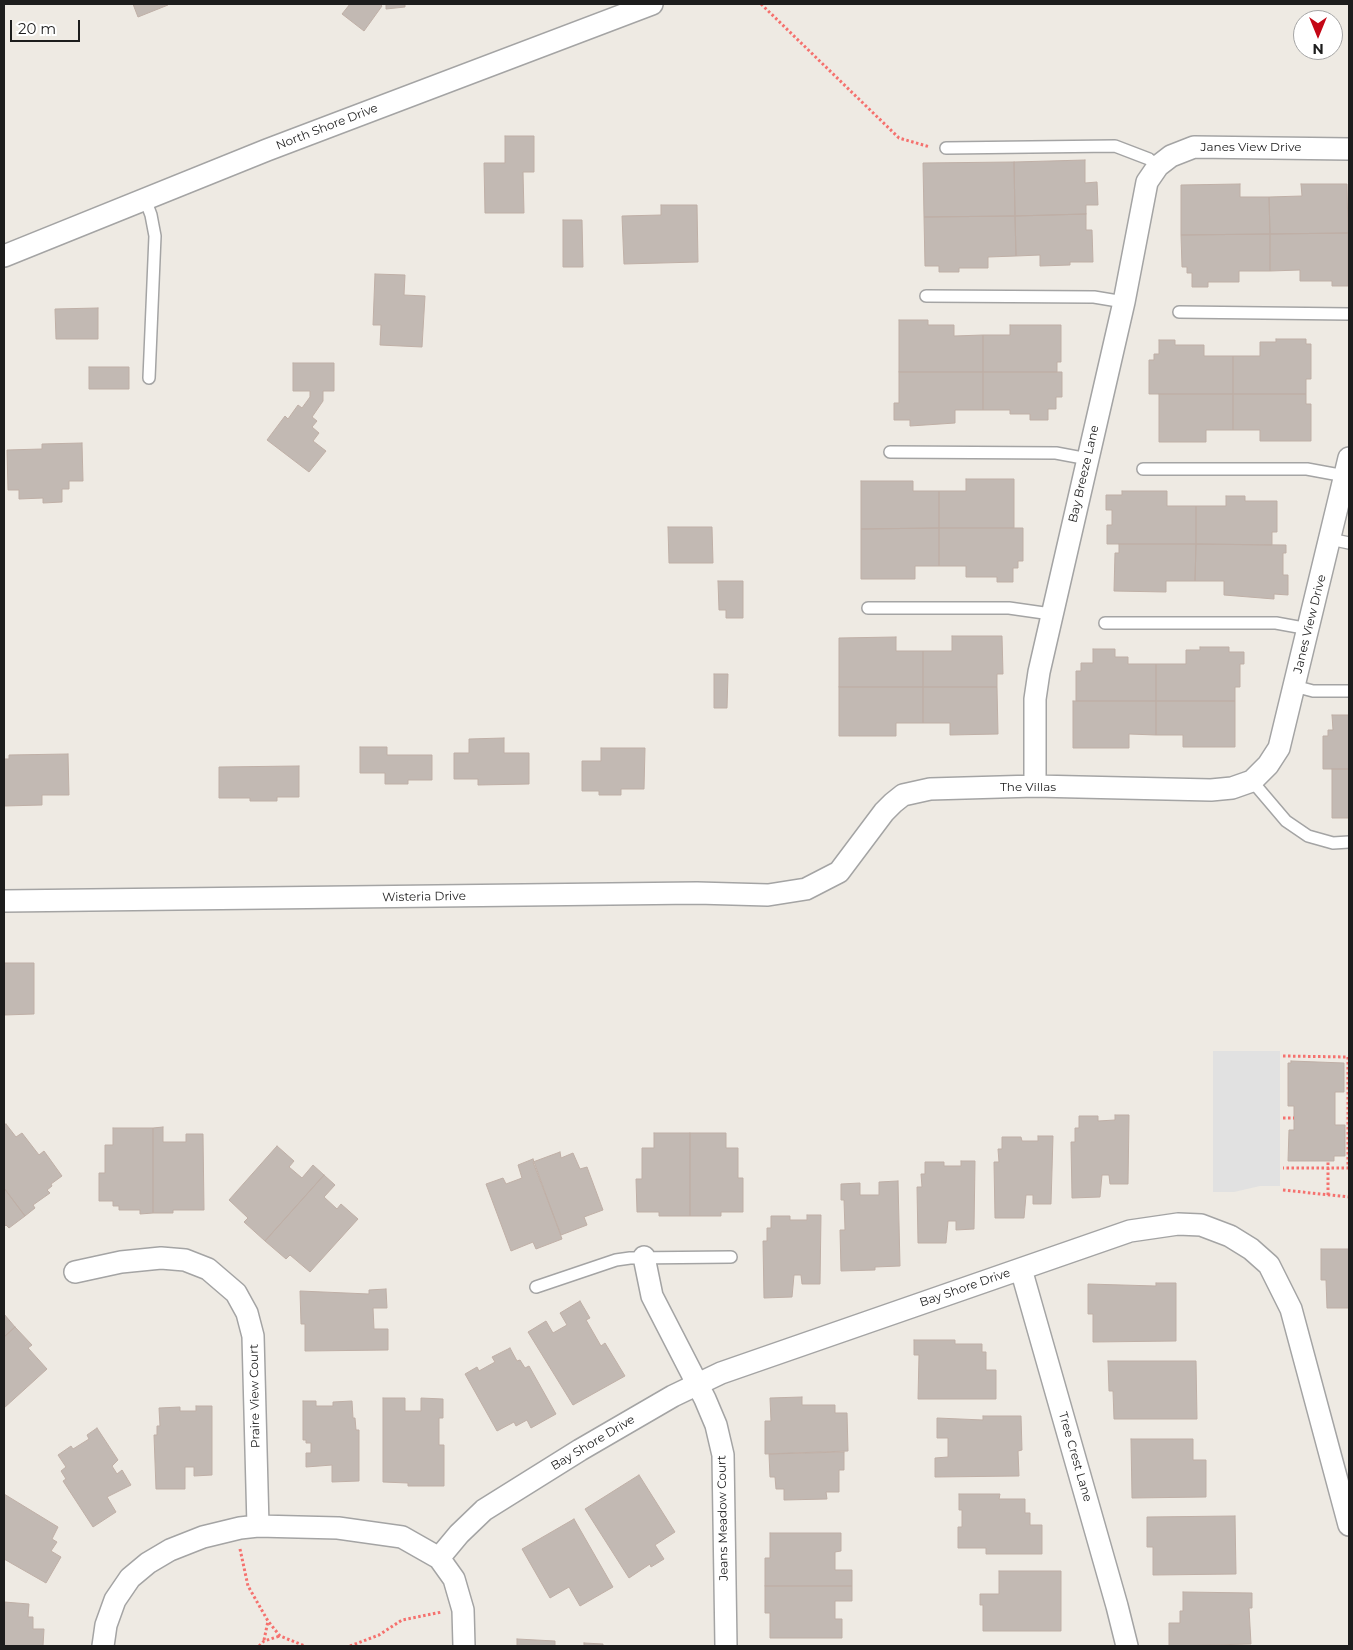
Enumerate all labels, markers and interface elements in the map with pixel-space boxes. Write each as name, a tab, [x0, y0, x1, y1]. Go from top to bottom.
scale bar	[12, 10, 82, 42]
north arrow	[1293, 10, 1343, 60]
text: 20 m	[18, 19, 56, 38]
text: N	[1312, 40, 1324, 58]
street label: North Shore Drive	[274, 101, 380, 153]
street label: Janes View Drive	[1200, 140, 1302, 154]
street label: Bay Breeze Lane	[1066, 424, 1102, 524]
street label: Janes View Drive	[1291, 573, 1329, 675]
street label: The Villas	[1000, 780, 1056, 794]
street label: Wisteria Drive	[382, 889, 466, 905]
street label: Bay Shore Drive	[918, 1266, 1012, 1310]
street label: Praire View Court	[247, 1344, 263, 1448]
street label: Tree Crest Lane	[1055, 1410, 1095, 1504]
street label: Bay Shore Drive	[549, 1412, 637, 1474]
street label: Jeans Meadow Court	[715, 1455, 731, 1581]

